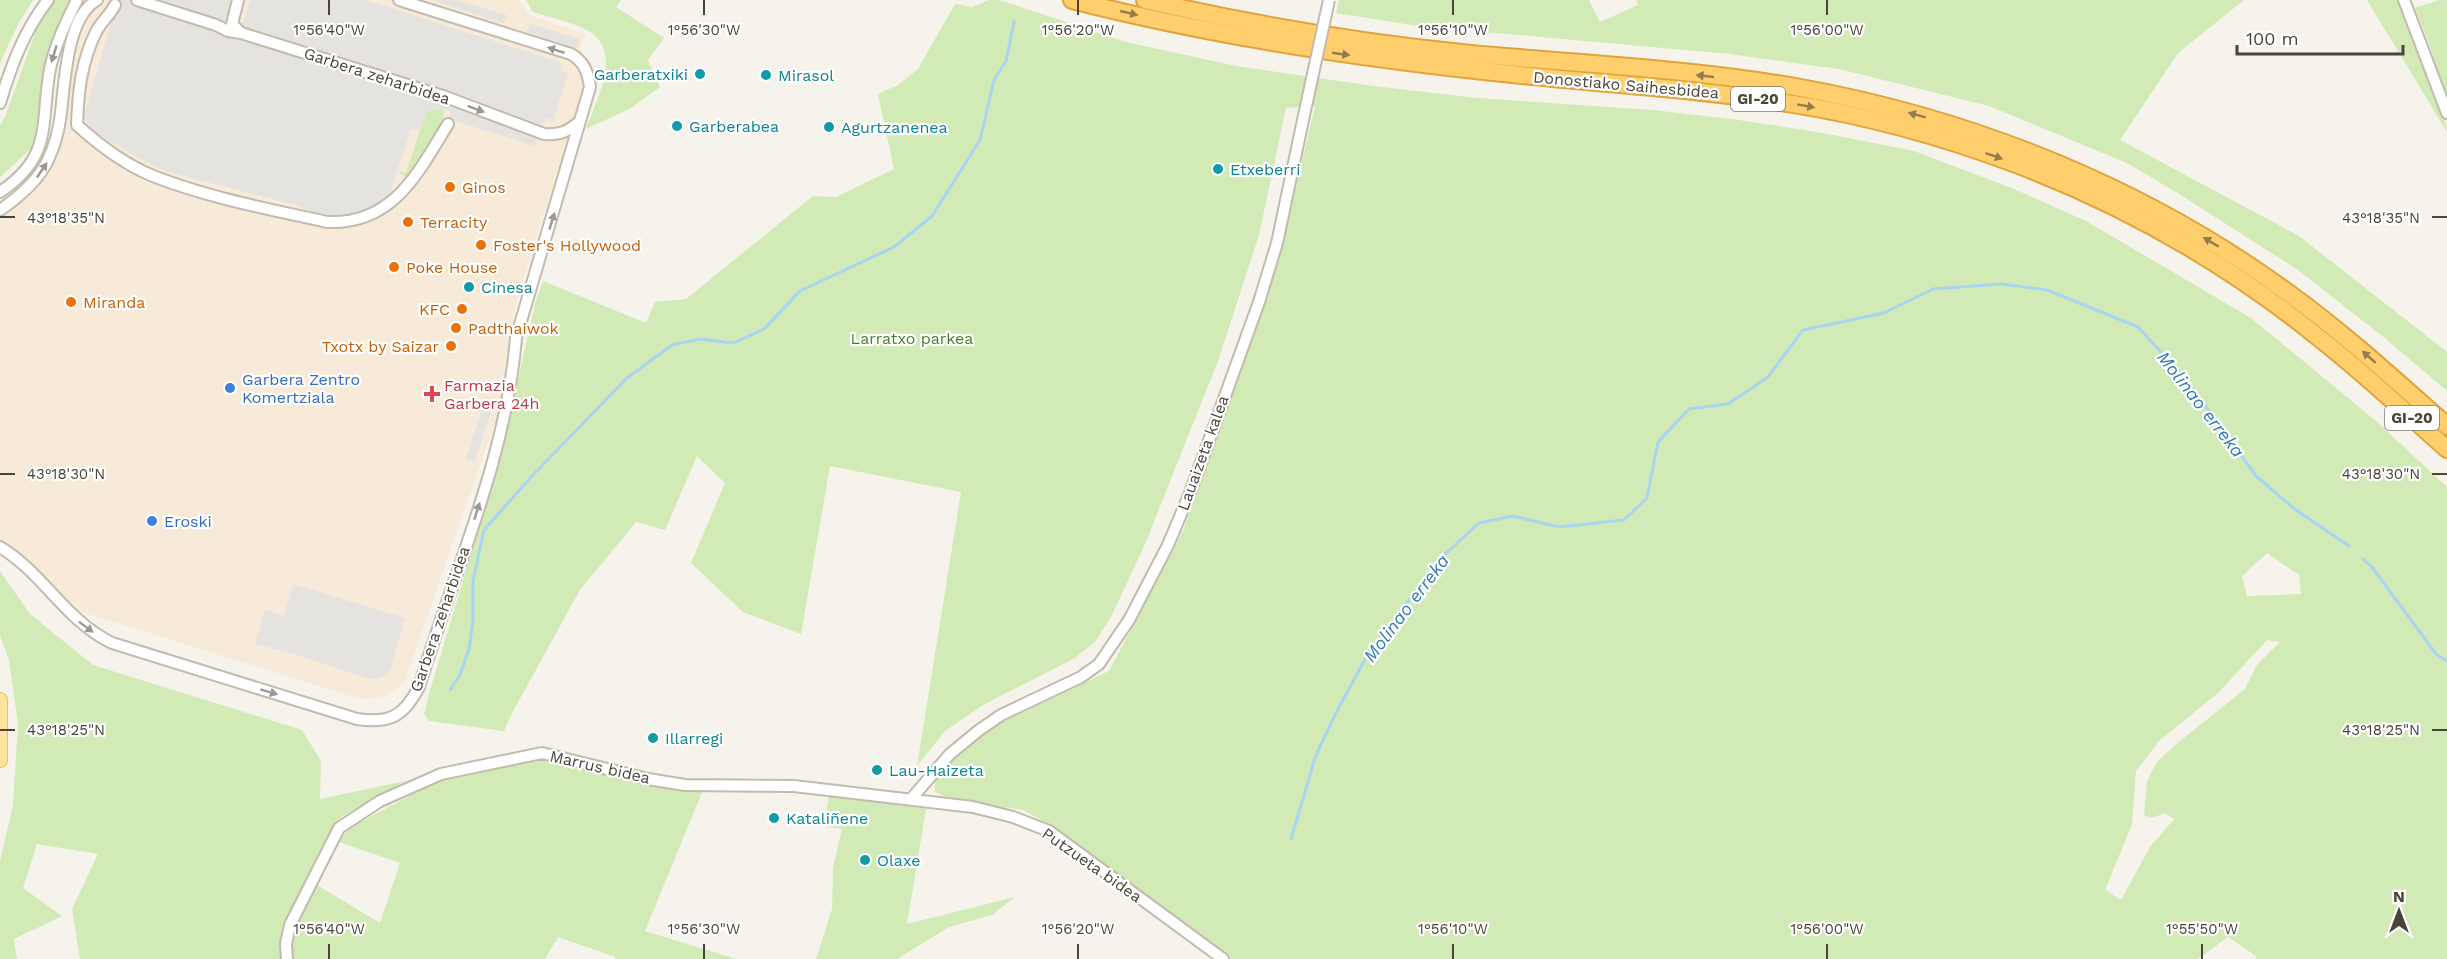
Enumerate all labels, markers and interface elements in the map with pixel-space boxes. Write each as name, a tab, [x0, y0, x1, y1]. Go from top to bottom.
one-way arrow	[1120, 9, 1139, 19]
scale bar	[2237, 18, 2404, 56]
text: 1°56'40"W	[293, 21, 365, 39]
text: 1°56'30"W	[668, 21, 740, 39]
text: 1°56'20"W	[1042, 21, 1114, 39]
text: 1°56'10"W	[1418, 21, 1488, 39]
text: 1°56'00"W	[1790, 21, 1864, 39]
text: 100 m	[2246, 28, 2299, 49]
street label: Garbera zeharbidea	[301, 43, 453, 109]
one-way arrow	[547, 44, 565, 54]
one-way arrow	[49, 45, 59, 63]
one-way arrow	[1332, 50, 1351, 59]
place label: Garberatxiki	[594, 65, 688, 84]
place label: Mirasol	[778, 66, 834, 85]
marker: Garberatxiki	[693, 67, 707, 81]
street label: Donostiako Saihesbidea	[1532, 67, 1720, 103]
marker: Mirasol	[759, 68, 773, 82]
one-way arrow	[1696, 71, 1715, 81]
road number: GI-20	[1731, 87, 1785, 111]
one-way arrow	[1797, 102, 1816, 111]
one-way arrow	[468, 104, 486, 114]
one-way arrow	[1908, 109, 1927, 119]
place label: Garberabea	[689, 117, 779, 136]
place label: Agurtzanenea	[841, 118, 948, 137]
marker: Garberabea	[670, 119, 684, 133]
marker: Agurtzanenea	[822, 120, 836, 134]
one-way arrow	[1986, 152, 2004, 162]
place label: Etxeberri	[1230, 160, 1301, 179]
one-way arrow	[36, 162, 48, 178]
marker: Etxeberri	[1211, 162, 1225, 176]
place label: Ginos	[462, 178, 506, 197]
marker: Ginos	[443, 180, 457, 194]
text: 43°18'35"N	[27, 209, 105, 227]
text: 43°18'35"N	[2342, 209, 2420, 227]
one-way arrow	[547, 212, 557, 230]
place label: Terracity	[420, 213, 488, 232]
marker: Terracity	[401, 215, 415, 229]
place label: Foster's Hollywood	[493, 236, 641, 255]
one-way arrow	[2203, 236, 2219, 247]
marker: Foster's Hollywood	[474, 238, 488, 252]
place label: Poke House	[406, 258, 497, 277]
marker: Poke House	[387, 260, 401, 274]
place label: Cinesa	[481, 278, 533, 297]
marker: Cinesa	[462, 280, 476, 294]
place label: Miranda	[83, 293, 145, 312]
marker: Miranda	[64, 295, 78, 309]
place label: KFC	[419, 300, 450, 319]
marker: KFC	[455, 302, 469, 316]
place label: Padthaiwok	[468, 319, 559, 338]
marker: Padthaiwok	[449, 321, 463, 335]
park label: Larratxo parkea	[851, 329, 973, 348]
place label: Txotx by Saizar	[322, 337, 439, 356]
marker: Txotx by Saizar	[444, 339, 458, 353]
water label: Molinao erreka	[2153, 347, 2249, 461]
one-way arrow	[2361, 350, 2376, 363]
place label: Garbera Zentro Komertziala	[242, 370, 360, 407]
place label: Farmazia Garbera 24h	[444, 376, 539, 413]
marker: Garbera Zentro Komertziala	[223, 381, 237, 395]
marker: Farmazia Garbera 24h	[425, 387, 439, 401]
street label: Lauaizeta kalea	[1173, 393, 1233, 513]
road number: GI-20	[2385, 406, 2439, 430]
text: 43°18'30"N	[27, 465, 105, 483]
text: 43°18'30"N	[2342, 465, 2420, 483]
one-way arrow	[472, 502, 482, 520]
place label: Eroski	[164, 512, 212, 531]
marker: Eroski	[145, 514, 159, 528]
street label: Garbera zeharbidea	[406, 544, 474, 694]
water label: Molinao erreka	[1359, 550, 1453, 666]
one-way arrow	[78, 620, 94, 633]
one-way arrow	[260, 688, 278, 697]
text: 43°18'25"N	[27, 721, 105, 739]
text: 43°18'25"N	[2342, 721, 2420, 739]
place label: Illarregi	[665, 729, 723, 748]
marker: Illarregi	[646, 731, 660, 745]
street label: Marrus bidea	[548, 746, 652, 788]
place label: Lau-Haizeta	[889, 761, 984, 780]
marker: Lau-Haizeta	[870, 763, 884, 777]
place label: Kataliñene	[786, 809, 868, 828]
marker: Kataliñene	[767, 811, 781, 825]
street label: Putzueta bidea	[1039, 824, 1145, 906]
place label: Olaxe	[877, 851, 920, 870]
marker: Olaxe	[858, 853, 872, 867]
north arrow	[2369, 881, 2429, 941]
text: N	[2393, 887, 2405, 906]
text: 1°56'40"W	[293, 920, 365, 938]
text: 1°56'30"W	[668, 920, 740, 938]
text: 1°56'20"W	[1042, 920, 1114, 938]
text: 1°56'10"W	[1418, 920, 1488, 938]
text: 1°56'00"W	[1790, 920, 1864, 938]
text: 1°55'50"W	[2166, 920, 2238, 938]

